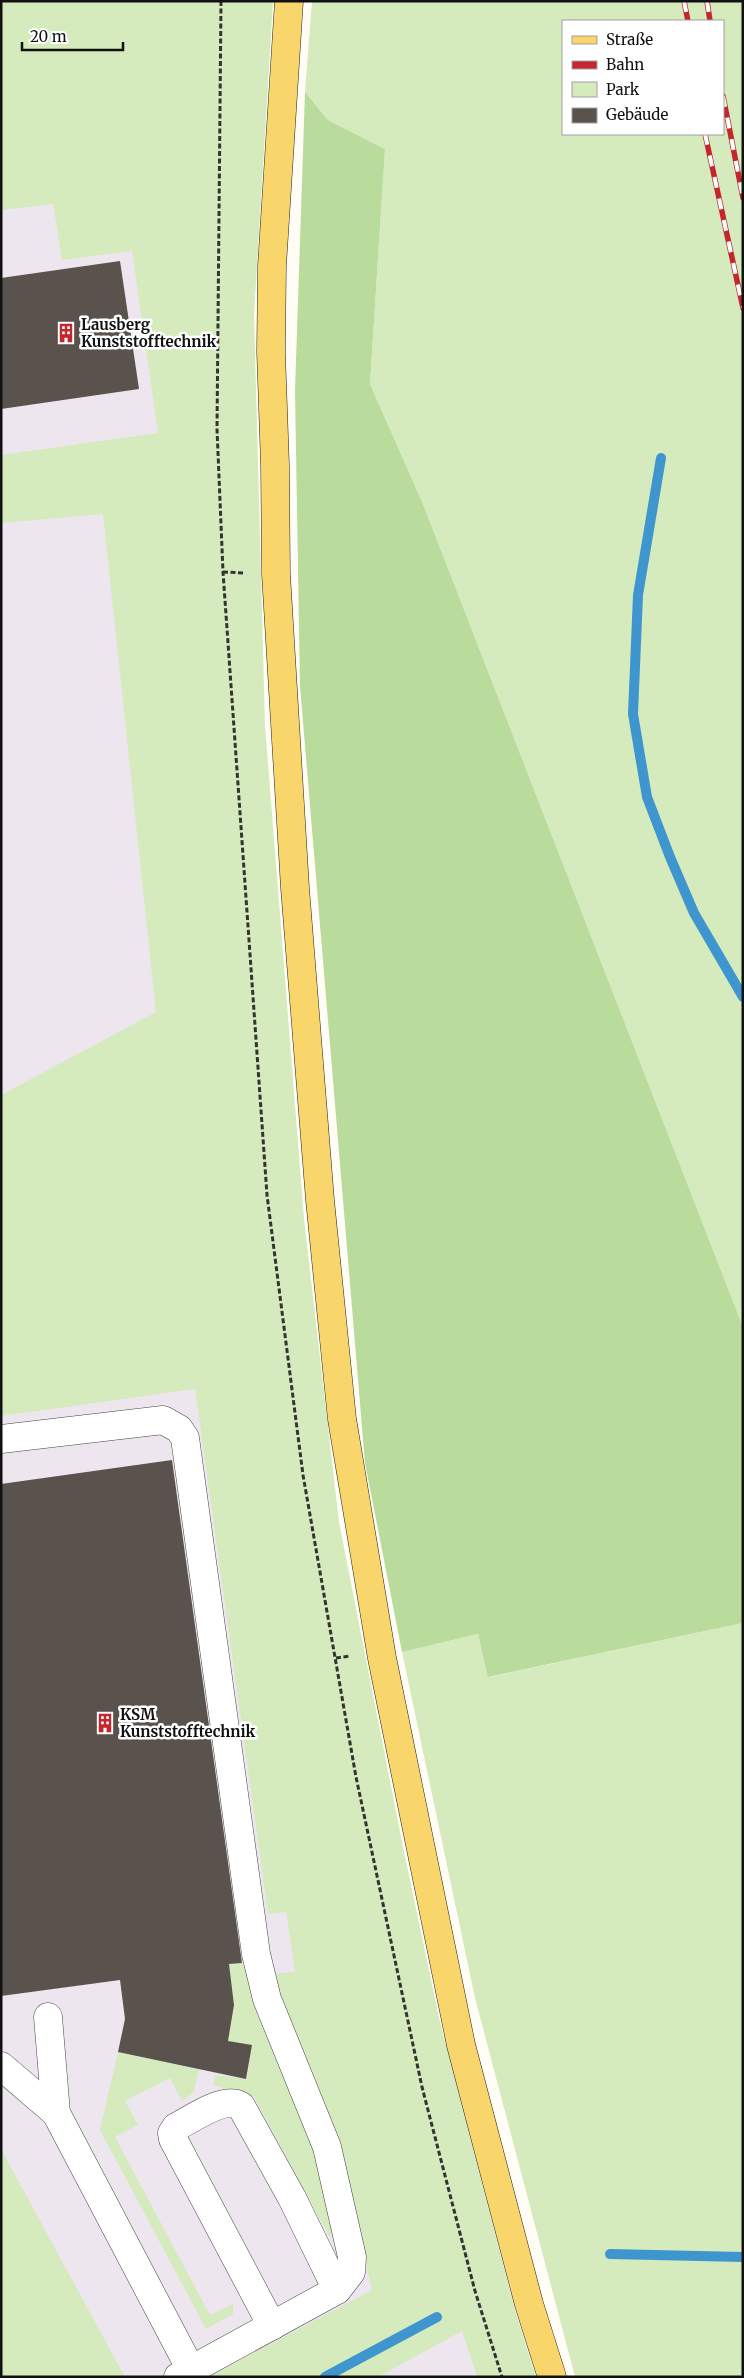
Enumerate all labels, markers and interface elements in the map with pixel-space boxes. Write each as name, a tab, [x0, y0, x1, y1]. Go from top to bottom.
scale bar	[22, 20, 124, 52]
legend	[562, 20, 724, 135]
text: 20 m	[30, 27, 67, 46]
text: Straße	[606, 30, 653, 49]
text: Bahn	[606, 55, 644, 74]
text: Park	[606, 80, 640, 99]
text: Gebäude	[606, 105, 669, 124]
place label: Lausberg Kunststofftechnik	[81, 315, 217, 351]
building icon: Lausberg Kunststofftechnik	[55, 322, 77, 344]
place label: KSM Kunststofftechnik	[120, 1705, 256, 1741]
building icon: KSM Kunststofftechnik	[94, 1712, 116, 1734]

